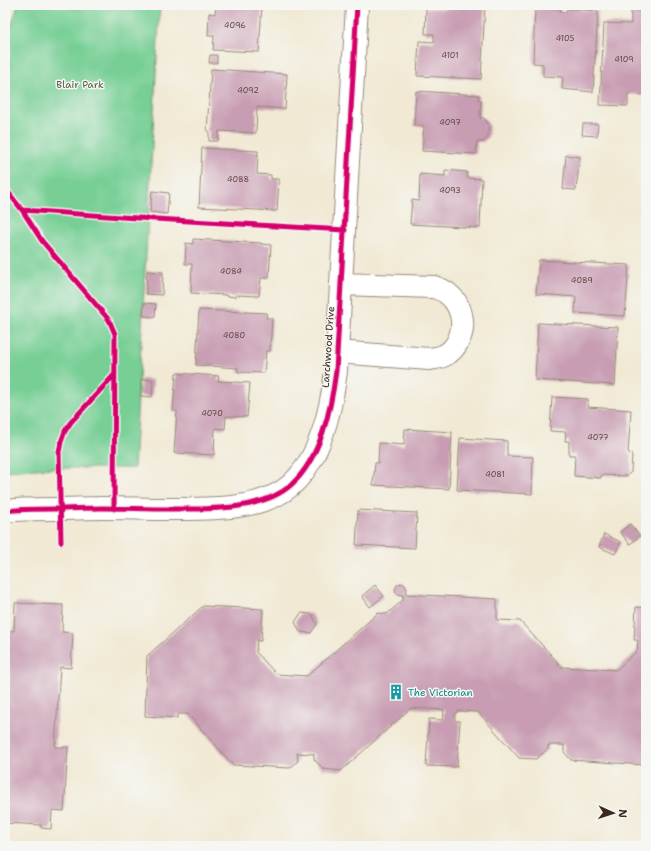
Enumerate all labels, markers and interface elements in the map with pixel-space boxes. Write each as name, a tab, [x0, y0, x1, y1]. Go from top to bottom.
house number: 4096	[224, 20, 246, 31]
house number: 4105	[556, 33, 574, 44]
house number: 4101	[441, 50, 459, 61]
house number: 4109	[614, 54, 634, 65]
park label: Blair Park	[56, 78, 104, 91]
house number: 4092	[237, 85, 259, 96]
house number: 4097	[439, 117, 461, 128]
house number: 4088	[227, 174, 249, 185]
house number: 4093	[439, 185, 461, 196]
house number: 4084	[220, 266, 242, 277]
house number: 4089	[571, 275, 593, 286]
street label: Larchwood Drive	[319, 306, 337, 388]
house number: 4080	[223, 330, 245, 341]
house number: 4070	[201, 408, 223, 419]
house number: 4077	[587, 432, 609, 443]
house number: 4081	[485, 469, 505, 480]
building icon: The Victorian	[387, 683, 405, 701]
place label: The Victorian	[408, 686, 473, 699]
north arrow	[593, 793, 633, 833]
text: N	[615, 809, 630, 819]

